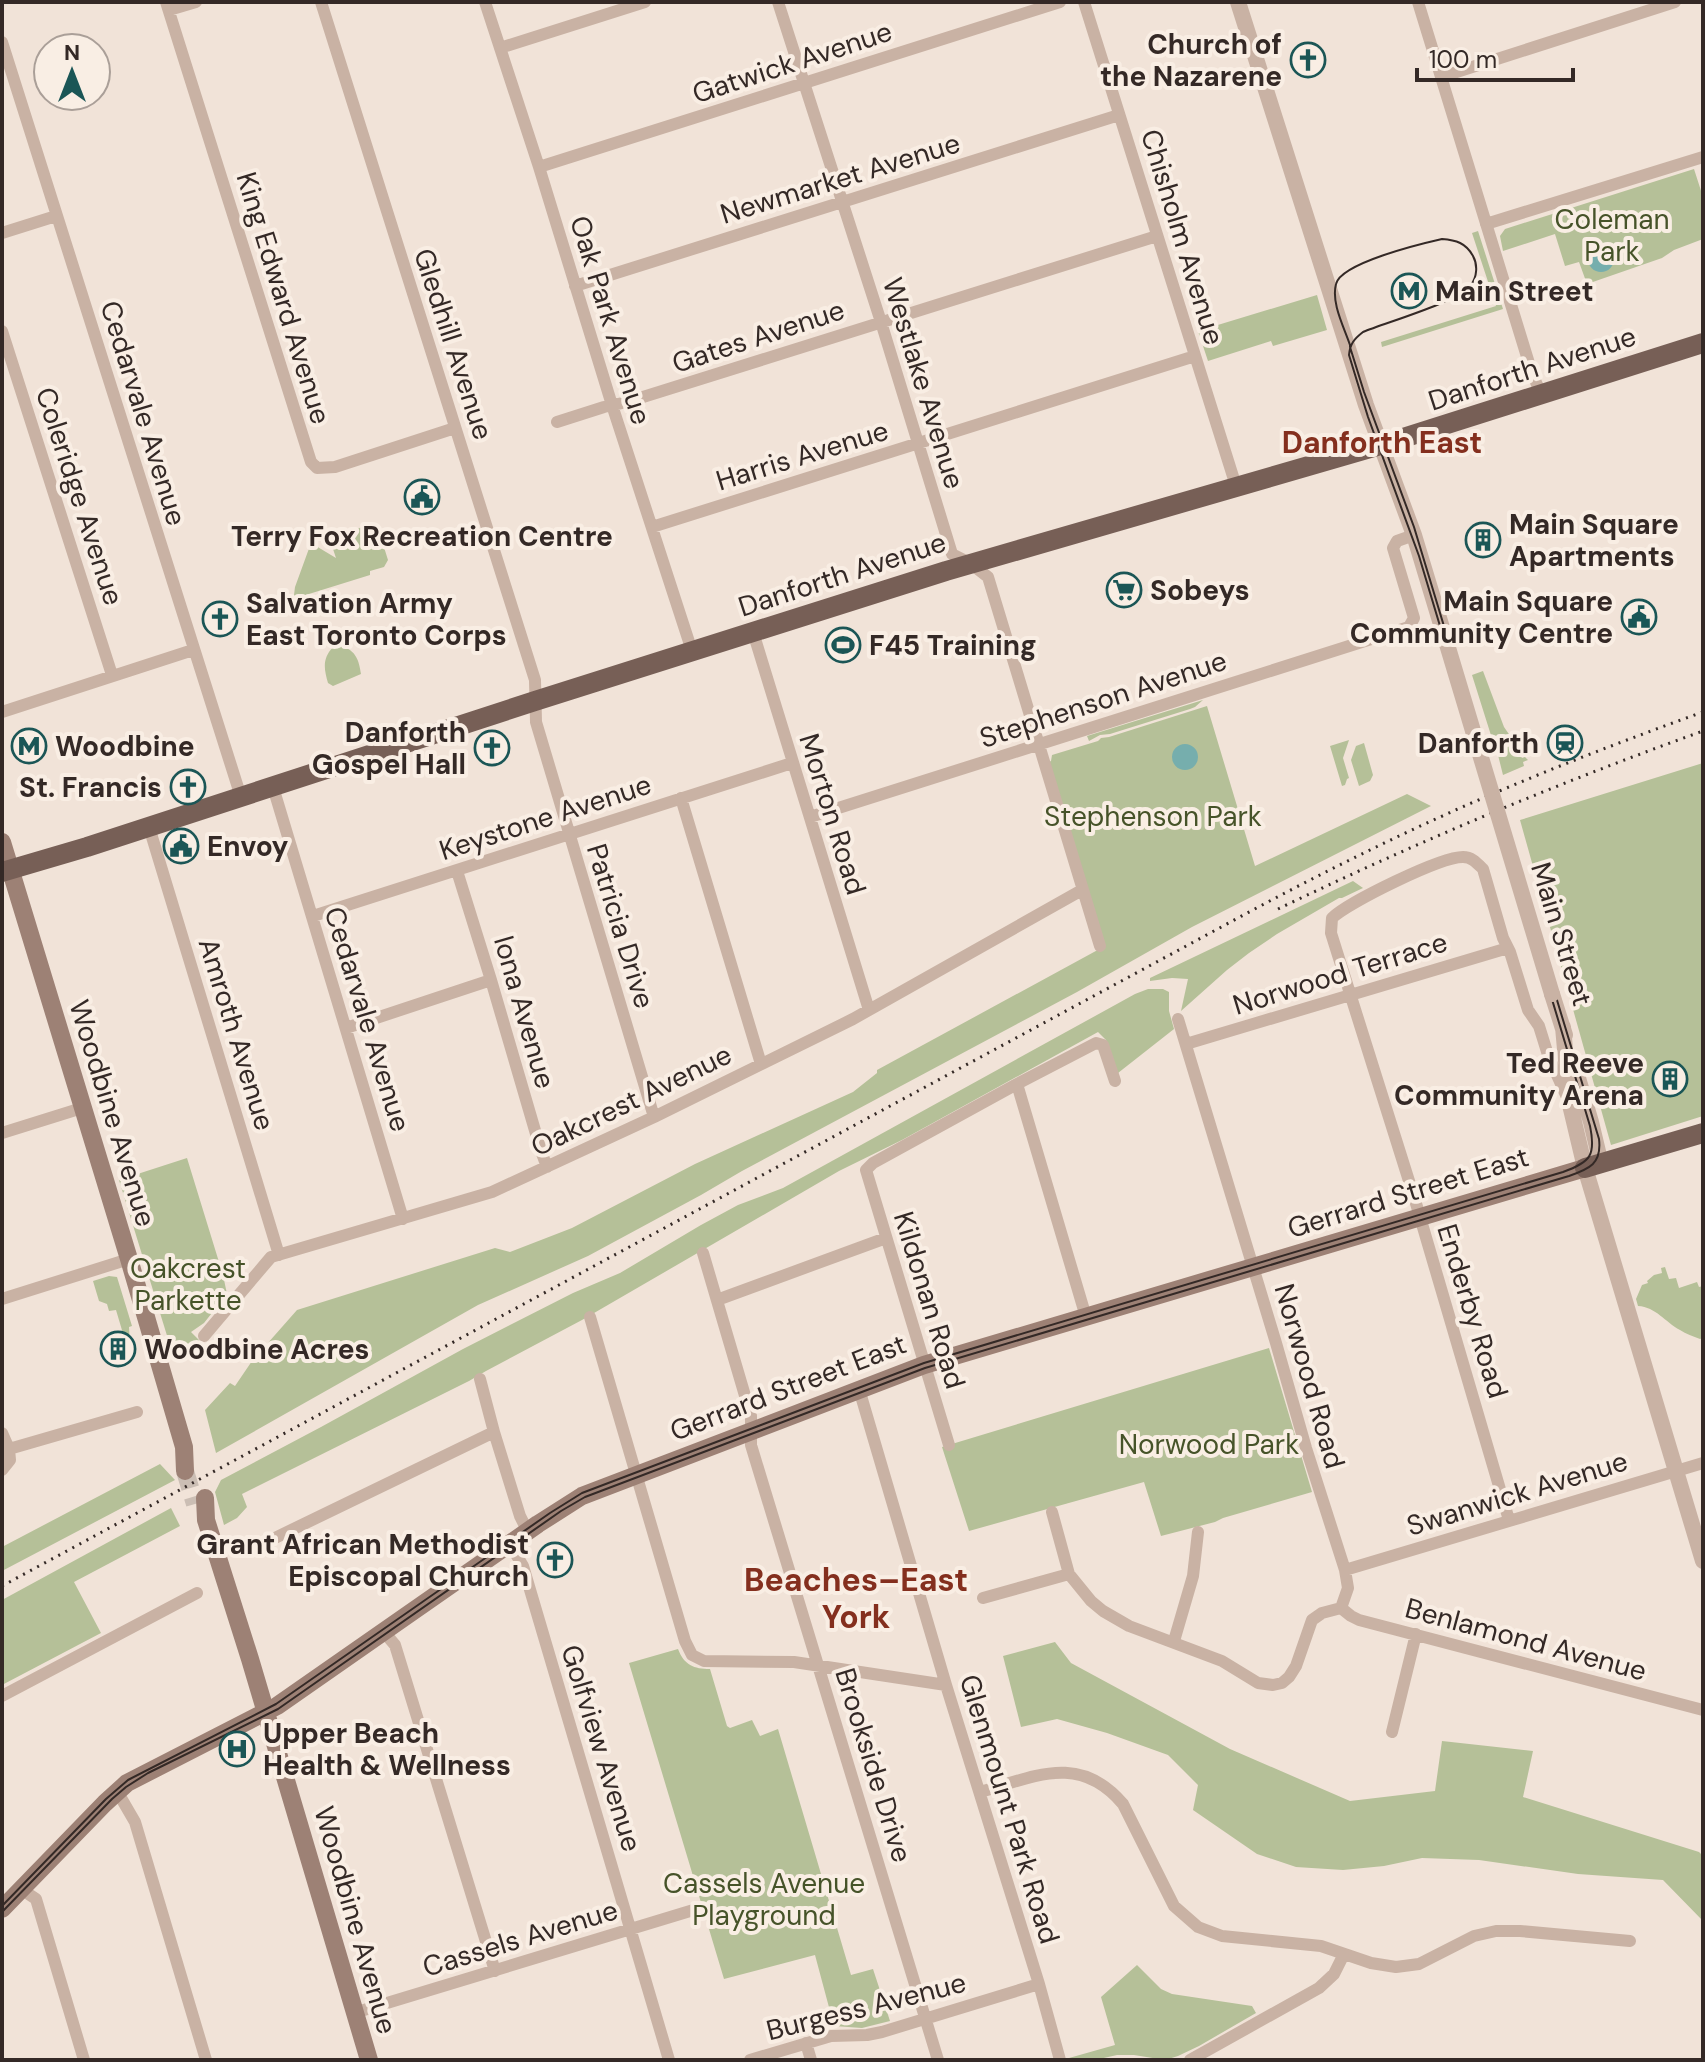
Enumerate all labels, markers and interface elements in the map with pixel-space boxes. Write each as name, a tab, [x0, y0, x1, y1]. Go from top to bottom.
street label: Gatwick Avenue	[688, 13, 897, 112]
place label: Church of the Nazarene	[1100, 26, 1282, 95]
north arrow	[32, 32, 112, 112]
scale bar	[1417, 32, 1573, 82]
text: N	[64, 38, 80, 67]
church icon: Church of the Nazarene	[1289, 41, 1327, 79]
text: 100 m	[1429, 44, 1497, 75]
street label: Newmarket Avenue	[716, 124, 964, 233]
street label: Chisholm Avenue	[1132, 125, 1233, 349]
street label: King Edward Avenue	[228, 168, 339, 429]
park label: Coleman Park	[1554, 201, 1670, 270]
street label: Oak Park Avenue	[561, 211, 660, 429]
street label: Gledhill Avenue	[405, 244, 502, 444]
metro station icon: Main Street	[1390, 272, 1428, 310]
street label: Westlake Avenue	[874, 273, 973, 493]
place label: Main Street	[1435, 273, 1594, 310]
street label: Gates Avenue	[667, 291, 849, 382]
street label: Cedarvale Avenue	[92, 296, 195, 530]
street label: Danforth Avenue	[1424, 317, 1641, 419]
street label: Coleridge Avenue	[27, 382, 132, 610]
street label: Harris Avenue	[711, 412, 893, 499]
district label: Danforth East	[1282, 423, 1482, 462]
public building icon: Terry Fox Recreation Centre	[403, 478, 441, 516]
place label: Main Square Apartments	[1509, 506, 1679, 575]
place label: Terry Fox Recreation Centre	[231, 518, 613, 555]
building icon: Main Square Apartments	[1464, 521, 1502, 559]
street label: Danforth Avenue	[734, 523, 951, 625]
supermarket icon: Sobeys	[1105, 571, 1143, 609]
place label: Sobeys	[1150, 572, 1250, 609]
place label: Main Square Community Centre	[1350, 583, 1613, 652]
place label: Salvation Army East Toronto Corps	[246, 585, 507, 654]
public building icon: Main Square Community Centre	[1620, 598, 1658, 636]
church icon: Salvation Army East Toronto Corps	[201, 600, 239, 638]
sports icon: F45 Training	[824, 626, 862, 664]
place label: F45 Training	[869, 627, 1037, 664]
street label: Stephenson Avenue	[975, 642, 1231, 757]
place label: Danforth Gospel Hall	[312, 714, 466, 783]
station icon: Danforth	[1546, 724, 1584, 762]
place label: Danforth	[1418, 725, 1539, 762]
metro station icon: Woodbine	[10, 727, 48, 765]
place label: Woodbine	[55, 728, 195, 765]
church icon: Danforth Gospel Hall	[473, 729, 511, 767]
street label: Morton Road	[791, 729, 875, 899]
street label: Keystone Avenue	[434, 766, 656, 869]
church icon: St. Francis	[169, 768, 207, 806]
place label: St. Francis	[19, 769, 162, 806]
park label: Stephenson Park	[1044, 798, 1262, 835]
public building icon: Envoy	[162, 827, 200, 865]
place label: Envoy	[207, 828, 288, 865]
street label: Patricia Drive	[578, 839, 663, 1013]
street label: Main Street	[1522, 858, 1601, 1011]
street label: Cedarvale Avenue	[316, 902, 419, 1136]
street label: Norwood Terrace	[1228, 923, 1452, 1024]
street label: Iona Avenue	[485, 932, 564, 1093]
street label: Amroth Avenue	[190, 934, 283, 1135]
street label: Woodbine Avenue	[60, 995, 165, 1231]
street label: Oakcrest Avenue	[525, 1036, 738, 1165]
place label: Ted Reeve Community Arena	[1394, 1045, 1644, 1114]
building icon: Ted Reeve Community Arena	[1651, 1060, 1689, 1098]
street label: Gerrard Street East	[1283, 1138, 1533, 1247]
street label: Kildonan Road	[885, 1207, 974, 1393]
street label: Enderby Road	[1428, 1220, 1517, 1403]
park label: Oakcrest Parkette	[130, 1250, 246, 1319]
street label: Norwood Road	[1265, 1279, 1354, 1473]
street label: Gerrard Street East	[665, 1325, 912, 1450]
building icon: Woodbine Acres	[99, 1330, 137, 1368]
place label: Woodbine Acres	[144, 1331, 369, 1368]
park label: Norwood Park	[1119, 1426, 1299, 1463]
street label: Swanwick Avenue	[1402, 1442, 1632, 1545]
place label: Grant African Methodist Episcopal Church	[196, 1526, 529, 1595]
church icon: Grant African Methodist Episcopal Church	[536, 1541, 574, 1579]
district label: Beaches–East York	[744, 1559, 968, 1638]
street label: Benlamond Avenue	[1401, 1590, 1650, 1689]
street label: Golfview Avenue	[552, 1640, 651, 1856]
street label: Brookside Drive	[826, 1664, 921, 1867]
street label: Glenmount Park Road	[951, 1670, 1068, 1948]
place label: Upper Beach Health & Wellness	[263, 1715, 511, 1784]
hospital icon: Upper Beach Health & Wellness	[218, 1730, 256, 1768]
street label: Woodbine Avenue	[305, 1802, 406, 2038]
park label: Cassels Avenue Playground	[663, 1865, 865, 1934]
street label: Cassels Avenue	[418, 1891, 622, 1986]
street label: Burgess Avenue	[762, 1964, 970, 2049]

